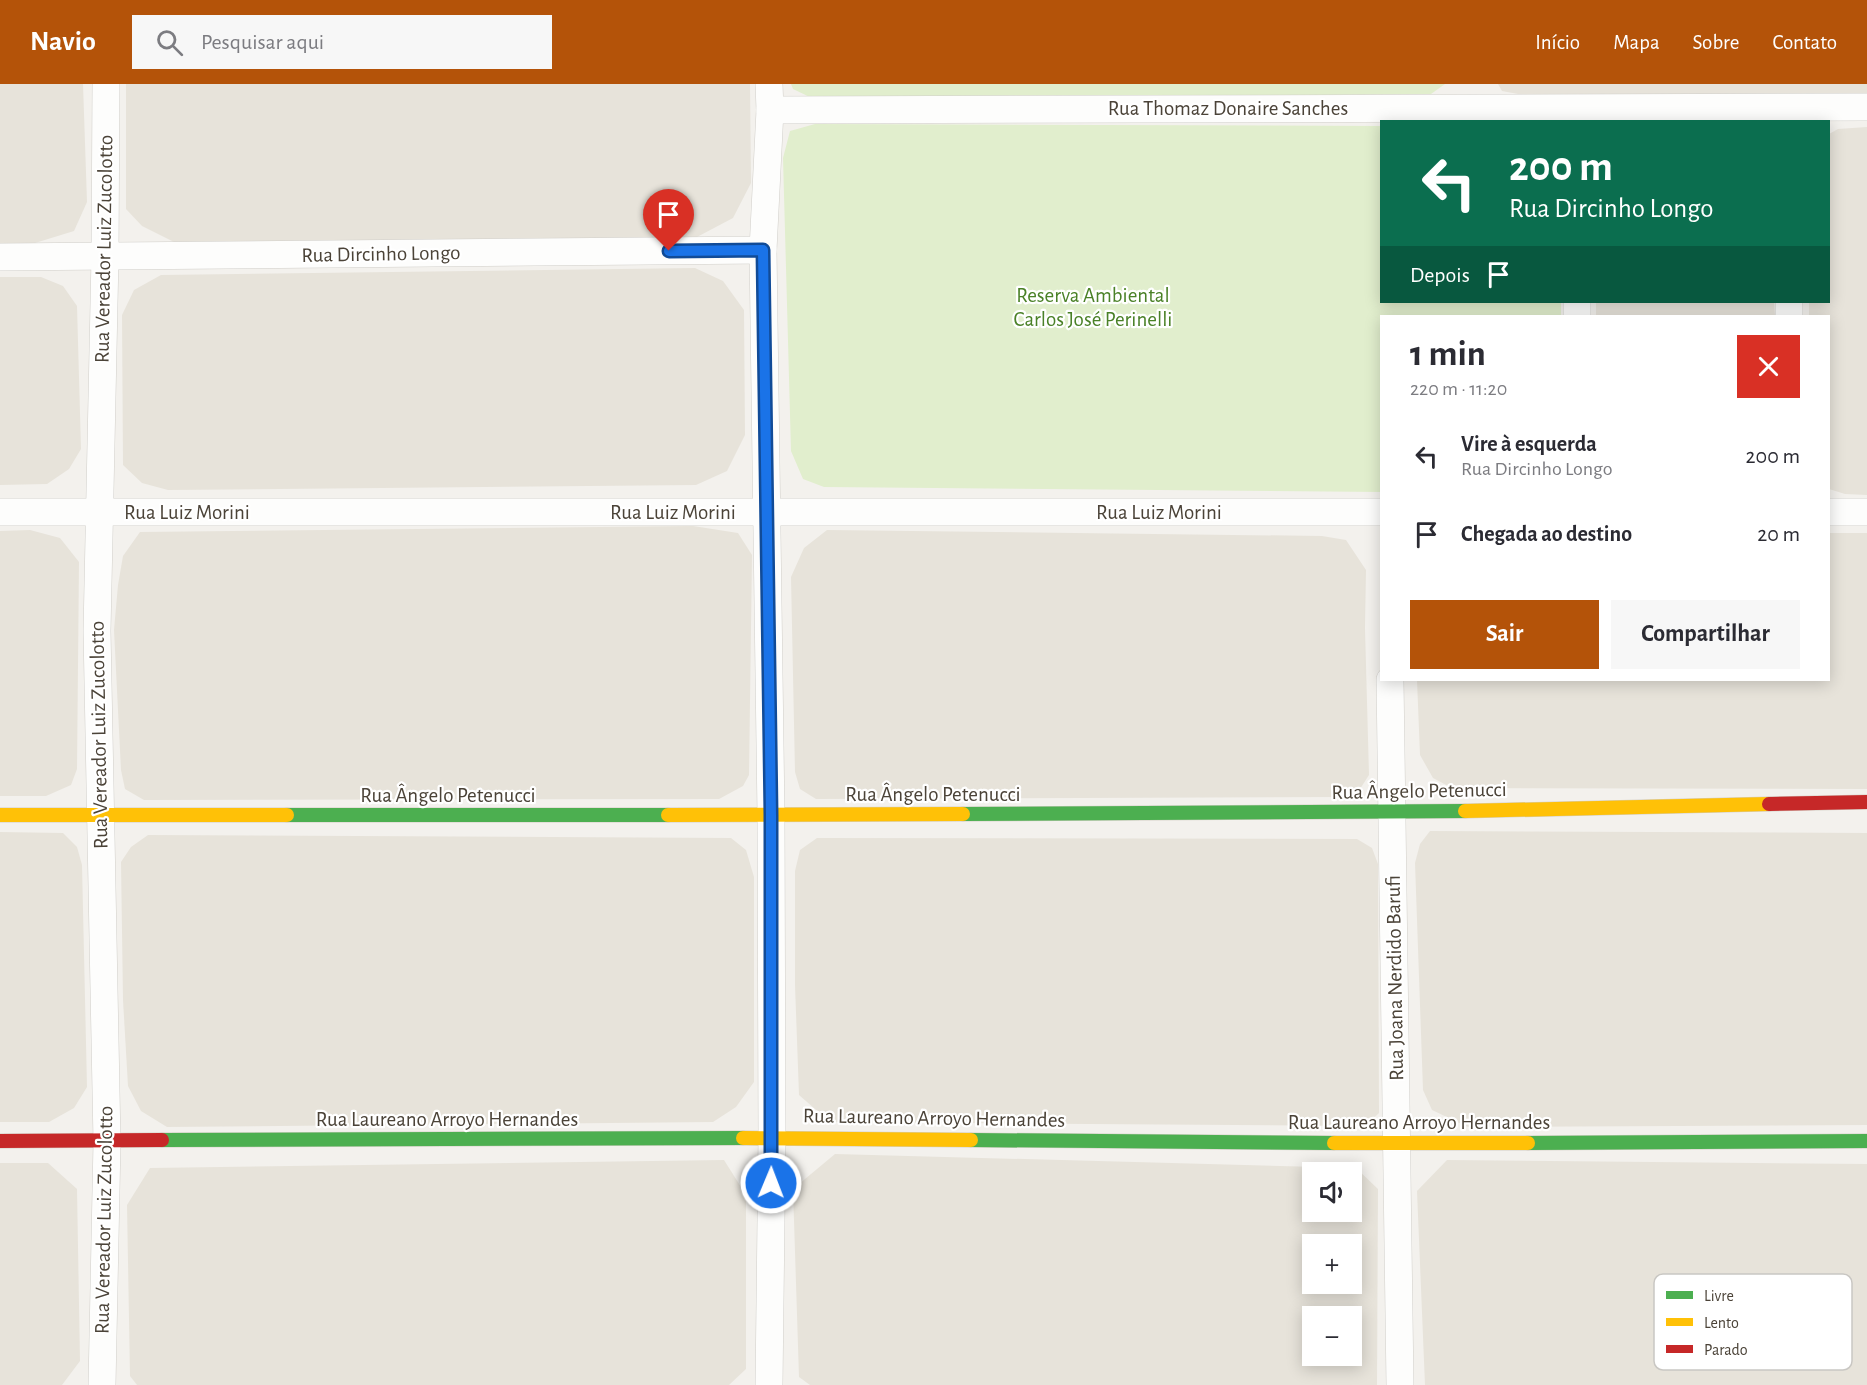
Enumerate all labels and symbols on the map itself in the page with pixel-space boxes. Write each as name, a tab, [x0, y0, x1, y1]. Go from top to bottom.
street label: Rua Thomaz Donaire Sanches	[1108, 98, 1348, 119]
street label: Rua Vereador Luiz Zucolotto	[92, 135, 116, 363]
pin	[643, 189, 694, 251]
street label: Rua Dircinho Longo	[301, 242, 461, 266]
park label: Reserva Ambiental Carlos José Perinelli	[1014, 285, 1172, 330]
street label: Rua Luiz Morini	[124, 502, 250, 523]
street label: Rua Luiz Morini	[610, 502, 736, 523]
street label: Rua Luiz Morini	[1096, 502, 1222, 523]
street label: Rua Vereador Luiz Zucolotto	[87, 621, 111, 849]
street label: Rua Ângelo Petenucci	[1331, 777, 1507, 803]
street label: Rua Ângelo Petenucci	[845, 782, 1021, 805]
street label: Rua Ângelo Petenucci	[360, 783, 536, 806]
street label: Rua Joana Nerdido Barufi	[1383, 875, 1407, 1081]
street label: Rua Laureano Arroyo Hernandes	[803, 1105, 1065, 1131]
street label: Rua Vereador Luiz Zucolotto	[92, 1106, 116, 1334]
street label: Rua Laureano Arroyo Hernandes	[316, 1109, 578, 1130]
street label: Rua Laureano Arroyo Hernandes	[1288, 1112, 1550, 1133]
position arrow	[739, 1151, 803, 1215]
legend	[1654, 1274, 1852, 1370]
text: Livre	[1704, 1288, 1734, 1304]
text: Lento	[1704, 1315, 1739, 1331]
text: Parado	[1704, 1342, 1748, 1358]

